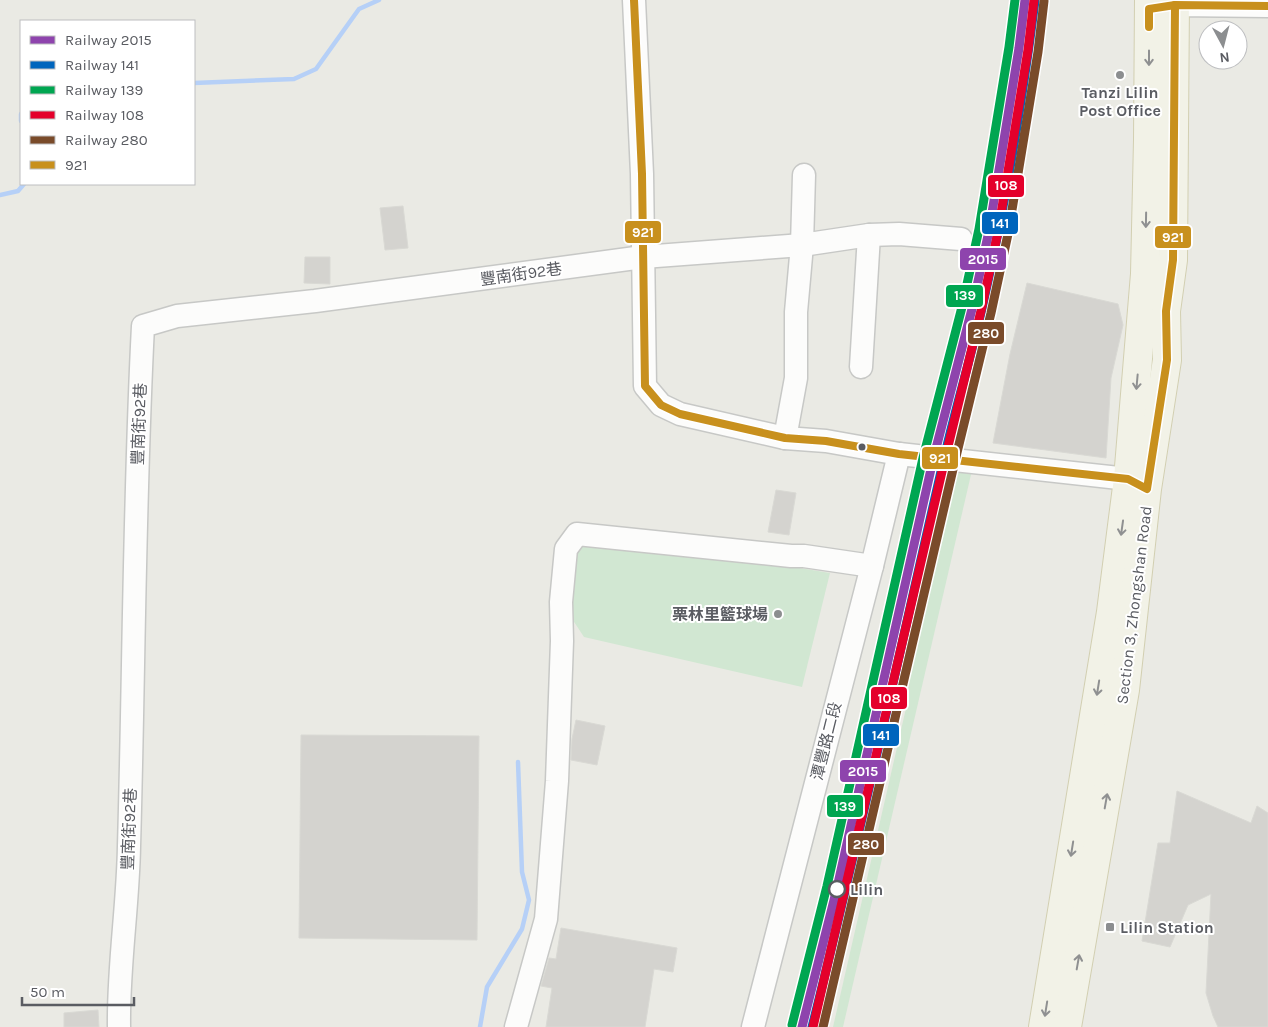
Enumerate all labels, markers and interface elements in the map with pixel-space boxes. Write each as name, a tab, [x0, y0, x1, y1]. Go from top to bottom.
legend	[20, 20, 195, 185]
north arrow	[1198, 20, 1248, 70]
text: Railway 2015	[65, 31, 152, 49]
text: N	[1219, 48, 1231, 66]
one-way arrow	[1144, 49, 1154, 65]
text: Railway 141	[65, 56, 139, 74]
marker: Tanzi Lilin Post Office	[1114, 69, 1126, 81]
text: Railway 139	[65, 81, 143, 99]
place label: Tanzi Lilin Post Office	[1079, 83, 1161, 120]
text: Railway 108	[65, 106, 144, 124]
text: Railway 280	[65, 131, 148, 149]
text: 921	[65, 156, 87, 174]
line badge: 108	[987, 174, 1025, 198]
text: 108	[995, 177, 1017, 194]
line badge: 141	[981, 211, 1019, 235]
one-way arrow	[1142, 212, 1151, 228]
text: 141	[991, 215, 1009, 232]
line badge: 921	[624, 220, 662, 244]
text: 921	[632, 224, 654, 241]
line badge: 921	[1154, 225, 1192, 249]
text: 921	[1162, 229, 1184, 246]
line badge: 2015	[959, 247, 1007, 271]
text: 2015	[968, 251, 998, 268]
street label: 豐南街92巷	[479, 259, 563, 289]
line badge: 139	[945, 284, 984, 308]
text: 139	[954, 287, 976, 304]
line badge: 280	[967, 321, 1005, 345]
text: 280	[973, 325, 999, 342]
one-way arrow	[1132, 374, 1142, 390]
street label: 豐南街92巷	[128, 382, 150, 466]
unlabelled marker	[857, 442, 867, 452]
line badge: 921	[921, 446, 959, 470]
text: 921	[929, 450, 951, 467]
street label: Section 3, Zhongshan Road	[1112, 505, 1156, 705]
one-way arrow	[1116, 519, 1126, 535]
place label: 栗林里籃球場	[672, 605, 768, 624]
marker: 栗林里籃球場	[772, 608, 784, 620]
one-way arrow	[1093, 680, 1103, 696]
line badge: 108	[870, 686, 908, 710]
text: 108	[878, 690, 900, 707]
street label: 潭豐路二段	[807, 700, 845, 782]
line badge: 141	[862, 723, 900, 747]
text: 141	[872, 727, 890, 744]
line badge: 2015	[839, 759, 887, 783]
text: 2015	[848, 763, 878, 780]
street label: 豐南街92巷	[118, 787, 140, 871]
line badge: 139	[826, 794, 864, 818]
one-way arrow	[1101, 794, 1111, 810]
text: 139	[834, 798, 856, 815]
line badge: 280	[847, 832, 885, 856]
text: 280	[853, 836, 879, 853]
one-way arrow	[1066, 840, 1076, 856]
marker: Lilin	[828, 880, 846, 898]
place label: Lilin	[850, 880, 883, 899]
place label: Lilin Station	[1120, 918, 1214, 937]
marker: Lilin Station	[1104, 921, 1116, 933]
one-way arrow	[1074, 954, 1084, 970]
scale bar	[22, 974, 135, 1006]
text: 50 m	[30, 983, 65, 1001]
one-way arrow	[1040, 1001, 1050, 1017]

